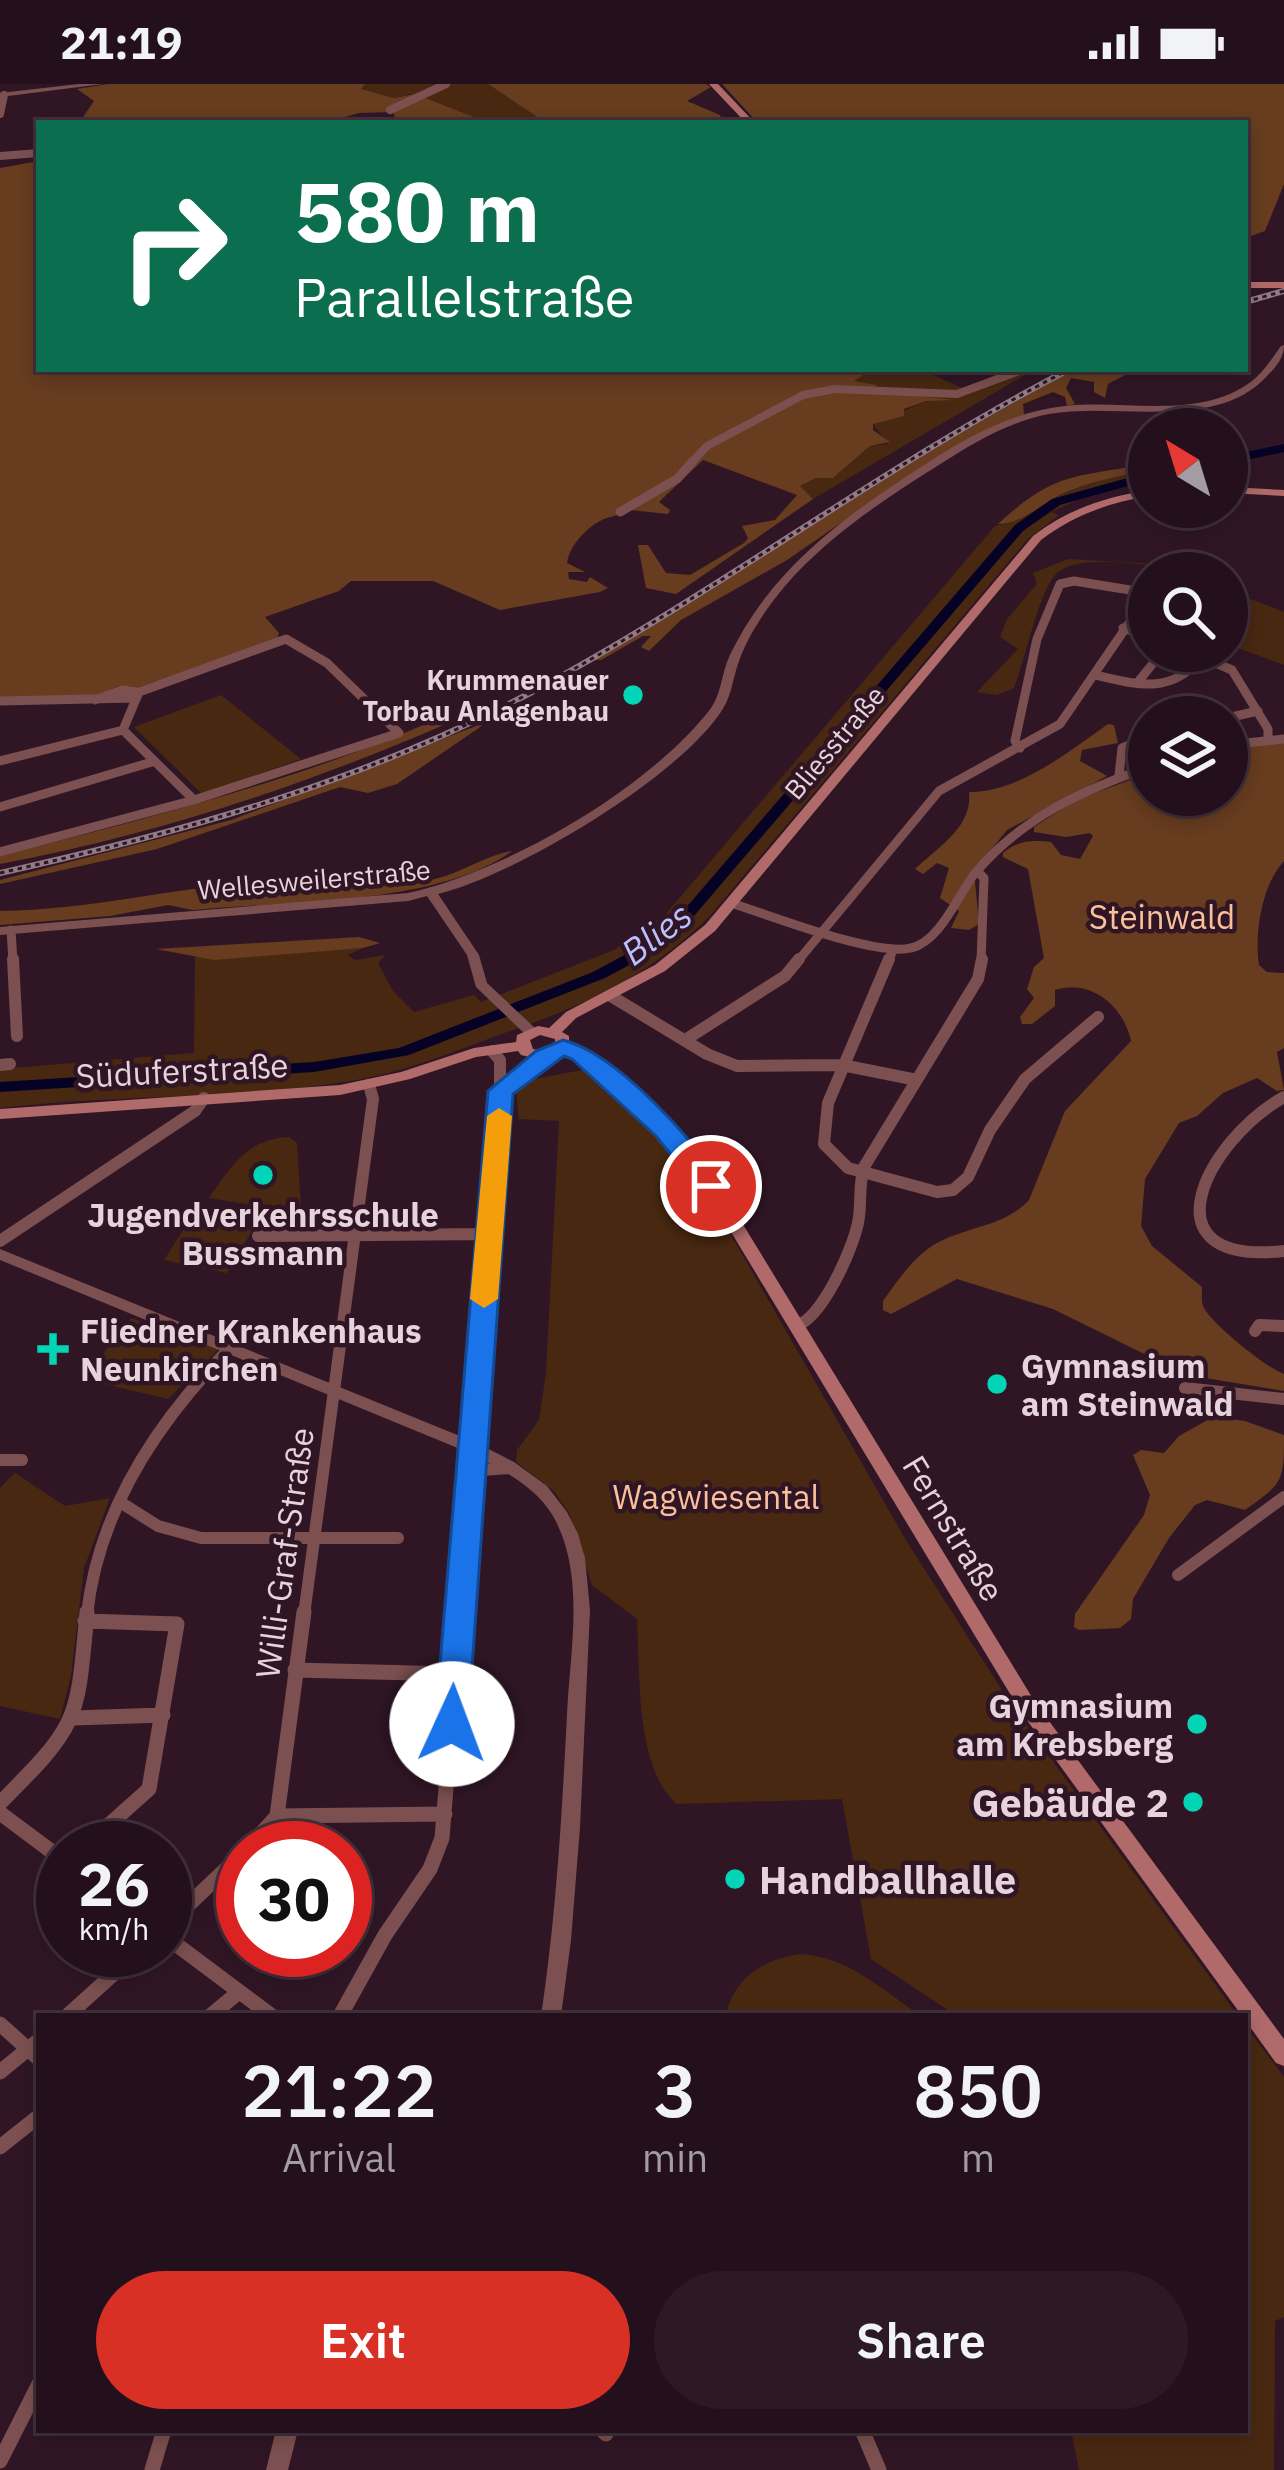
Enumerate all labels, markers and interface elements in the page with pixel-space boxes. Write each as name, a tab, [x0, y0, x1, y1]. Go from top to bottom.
text: 21:19	[60, 13, 183, 71]
text: 580 m	[294, 156, 540, 265]
icon: right	[96, 168, 252, 324]
text: Parallelstraße	[294, 262, 634, 332]
north arrow	[1128, 408, 1248, 528]
map controls	[1128, 408, 1248, 816]
button: search	[1128, 552, 1248, 672]
place label: Krummenauer Torbau Anlagenbau	[363, 662, 609, 728]
street label: Bliesstraße	[776, 678, 892, 806]
marker: Krummenauer Torbau Anlagenbau	[620, 682, 646, 708]
button: layers	[1128, 696, 1248, 816]
street label: Wellesweilerstraße	[196, 851, 432, 907]
water label: Blies	[611, 891, 701, 975]
park label: Steinwald	[1089, 895, 1235, 938]
street label: Süduferstraße	[75, 1043, 289, 1097]
pin	[660, 1135, 762, 1237]
icon: arrive	[678, 1153, 744, 1219]
marker: Jugendverkehrsschule Bussmann	[250, 1162, 276, 1188]
place label: Jugendverkehrsschule Bussmann	[87, 1193, 439, 1274]
place label: Fliedner Krankenhaus Neunkirchen	[80, 1309, 422, 1390]
marker: Fliedner Krankenhaus Neunkirchen	[37, 1333, 69, 1365]
place label: Gymnasium am Steinwald	[1021, 1344, 1234, 1425]
marker: Gymnasium am Steinwald	[984, 1371, 1010, 1397]
street label: Willi-Graf-Straße	[245, 1425, 323, 1681]
street label: Fernstraße	[894, 1447, 1014, 1609]
park label: Wagwiesental	[612, 1475, 820, 1518]
position arrow	[389, 1661, 515, 1787]
place label: Gymnasium am Krebsberg	[956, 1684, 1174, 1765]
marker: Gymnasium am Krebsberg	[1184, 1711, 1210, 1737]
place label: Gebäude 2	[972, 1777, 1169, 1828]
marker: Gebäude 2	[1180, 1789, 1206, 1815]
speed limit sign: 30	[216, 1821, 372, 1977]
text: 26	[78, 1844, 150, 1923]
place label: Handballhalle	[759, 1854, 1016, 1905]
marker: Handballhalle	[722, 1866, 748, 1892]
text: km/h	[79, 1909, 149, 1948]
text: 21:22	[241, 2043, 437, 2137]
text: 3	[653, 2043, 697, 2137]
text: 850	[913, 2043, 1043, 2137]
text: Arrival	[282, 2132, 396, 2183]
text: min	[642, 2132, 708, 2183]
text: m	[961, 2132, 995, 2183]
button: Exit	[96, 2271, 630, 2409]
button: Share	[654, 2271, 1188, 2409]

